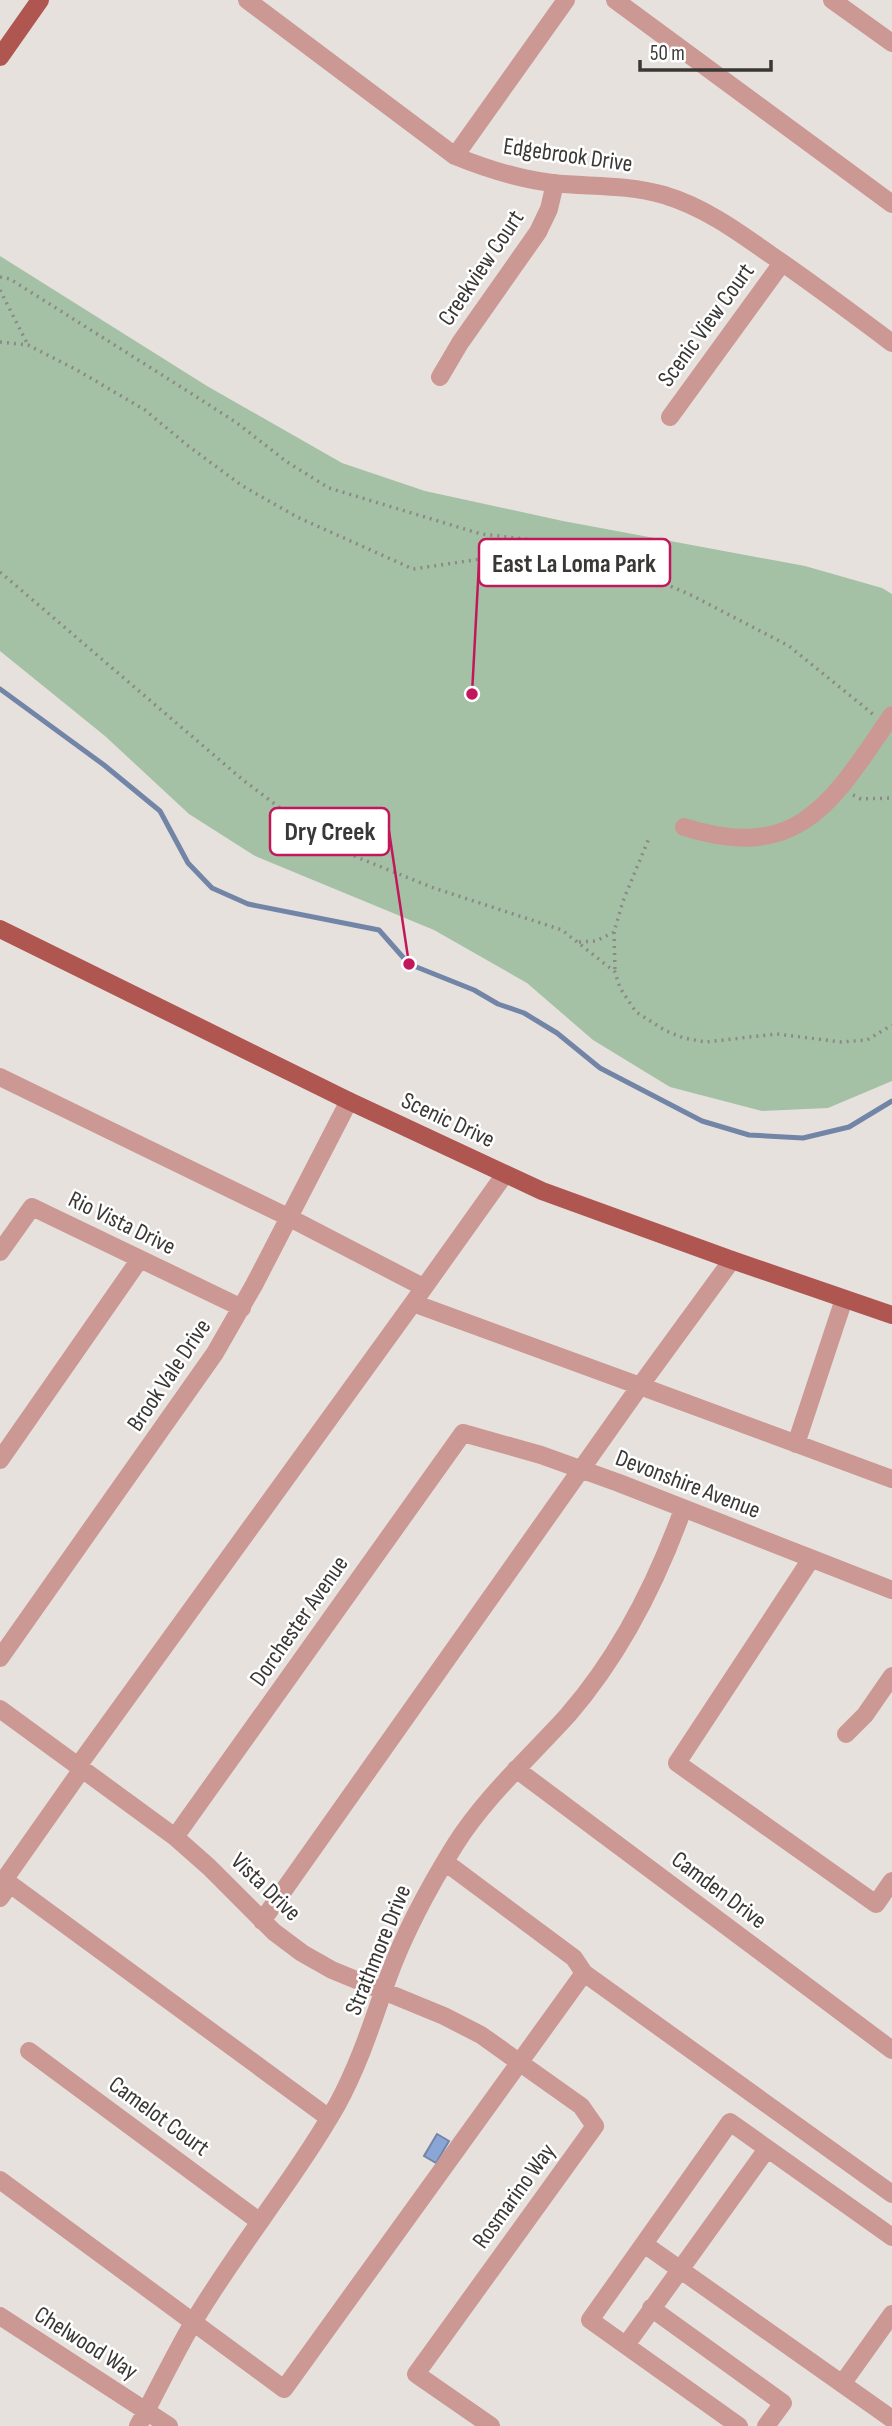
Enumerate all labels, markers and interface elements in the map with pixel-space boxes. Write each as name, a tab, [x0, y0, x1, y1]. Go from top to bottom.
scale bar	[640, 28, 771, 72]
text: 50 m	[650, 41, 685, 66]
street label: Edgebrook Drive	[502, 132, 634, 178]
street label: Creekview Court	[432, 205, 530, 331]
street label: Scenic View Court	[651, 258, 761, 392]
callout: East La Loma Park	[479, 539, 670, 586]
text: East La Loma Park	[492, 549, 656, 580]
callout: Dry Creek	[270, 808, 389, 855]
text: Dry Creek	[285, 817, 375, 848]
street label: Scenic Drive	[397, 1086, 499, 1154]
street label: Rio Vista Drive	[64, 1185, 180, 1261]
street label: Brook Vale Drive	[121, 1313, 217, 1437]
street label: Devonshire Avenue	[612, 1443, 764, 1525]
street label: Dorchester Avenue	[243, 1550, 355, 1692]
street label: Camden Drive	[666, 1845, 772, 1935]
street label: Vista Drive	[225, 1847, 307, 1927]
street label: Strathmore Drive	[339, 1881, 417, 2019]
street label: Camelot Court	[103, 2070, 215, 2162]
street label: Rosmarino Way	[466, 2138, 562, 2254]
street label: Chelwood Way	[29, 2300, 143, 2386]

